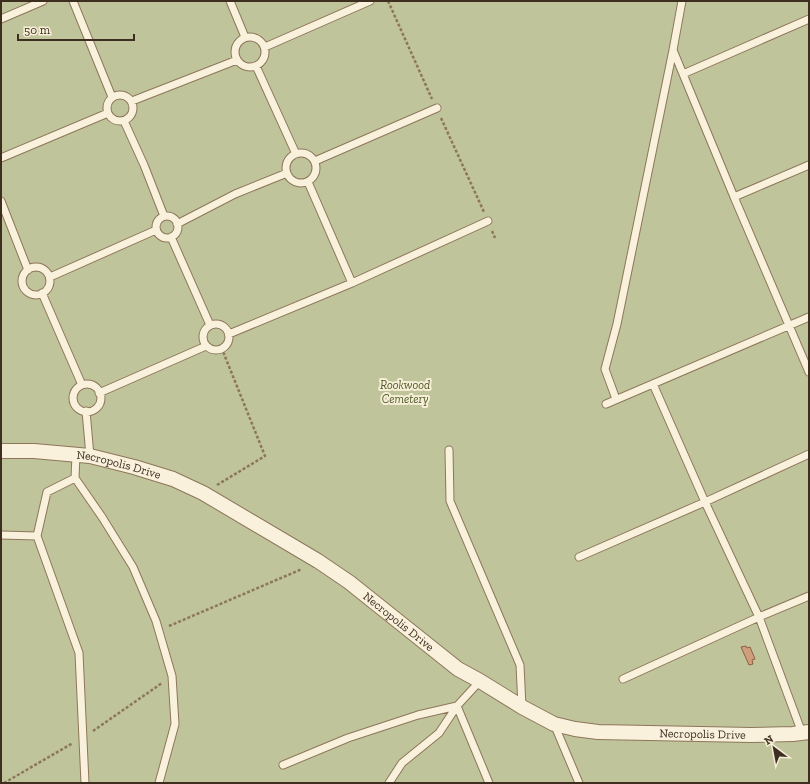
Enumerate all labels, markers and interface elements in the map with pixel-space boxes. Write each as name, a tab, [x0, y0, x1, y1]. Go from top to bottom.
scale bar	[18, 16, 134, 42]
text: 50 m	[24, 23, 51, 37]
park label: Rookwood Cemetery	[380, 378, 430, 406]
street label: Necropolis Drive	[76, 448, 163, 482]
street label: Necropolis Drive	[360, 589, 437, 654]
street label: Necropolis Drive	[659, 726, 746, 742]
north arrow	[754, 728, 794, 768]
text: N	[762, 732, 776, 748]

